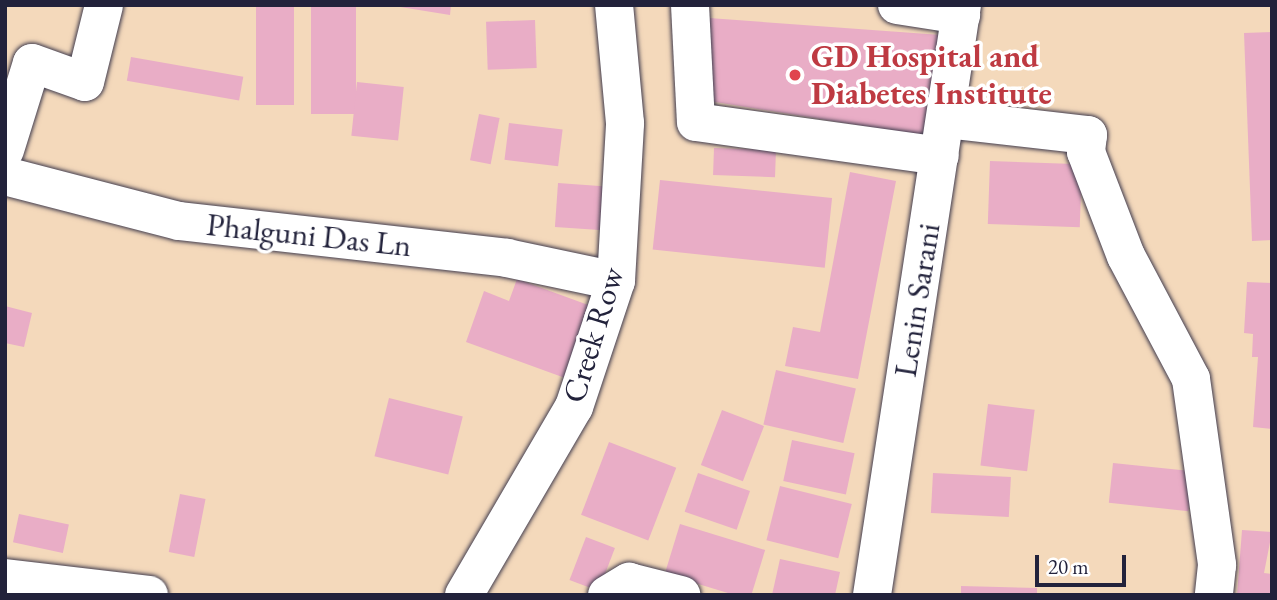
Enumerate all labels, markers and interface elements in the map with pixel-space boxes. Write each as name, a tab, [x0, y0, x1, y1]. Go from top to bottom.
place label: GD Hospital and Diabetes Institute	[811, 38, 1052, 113]
marker: GD Hospital and Diabetes Institute	[785, 65, 805, 85]
street label: Phalguni Das Ln	[205, 205, 413, 265]
street label: Lenin Sarani	[886, 220, 948, 380]
street label: Creek Row	[554, 263, 632, 407]
scale bar	[1039, 540, 1130, 584]
text: 20 m	[1048, 553, 1089, 580]

